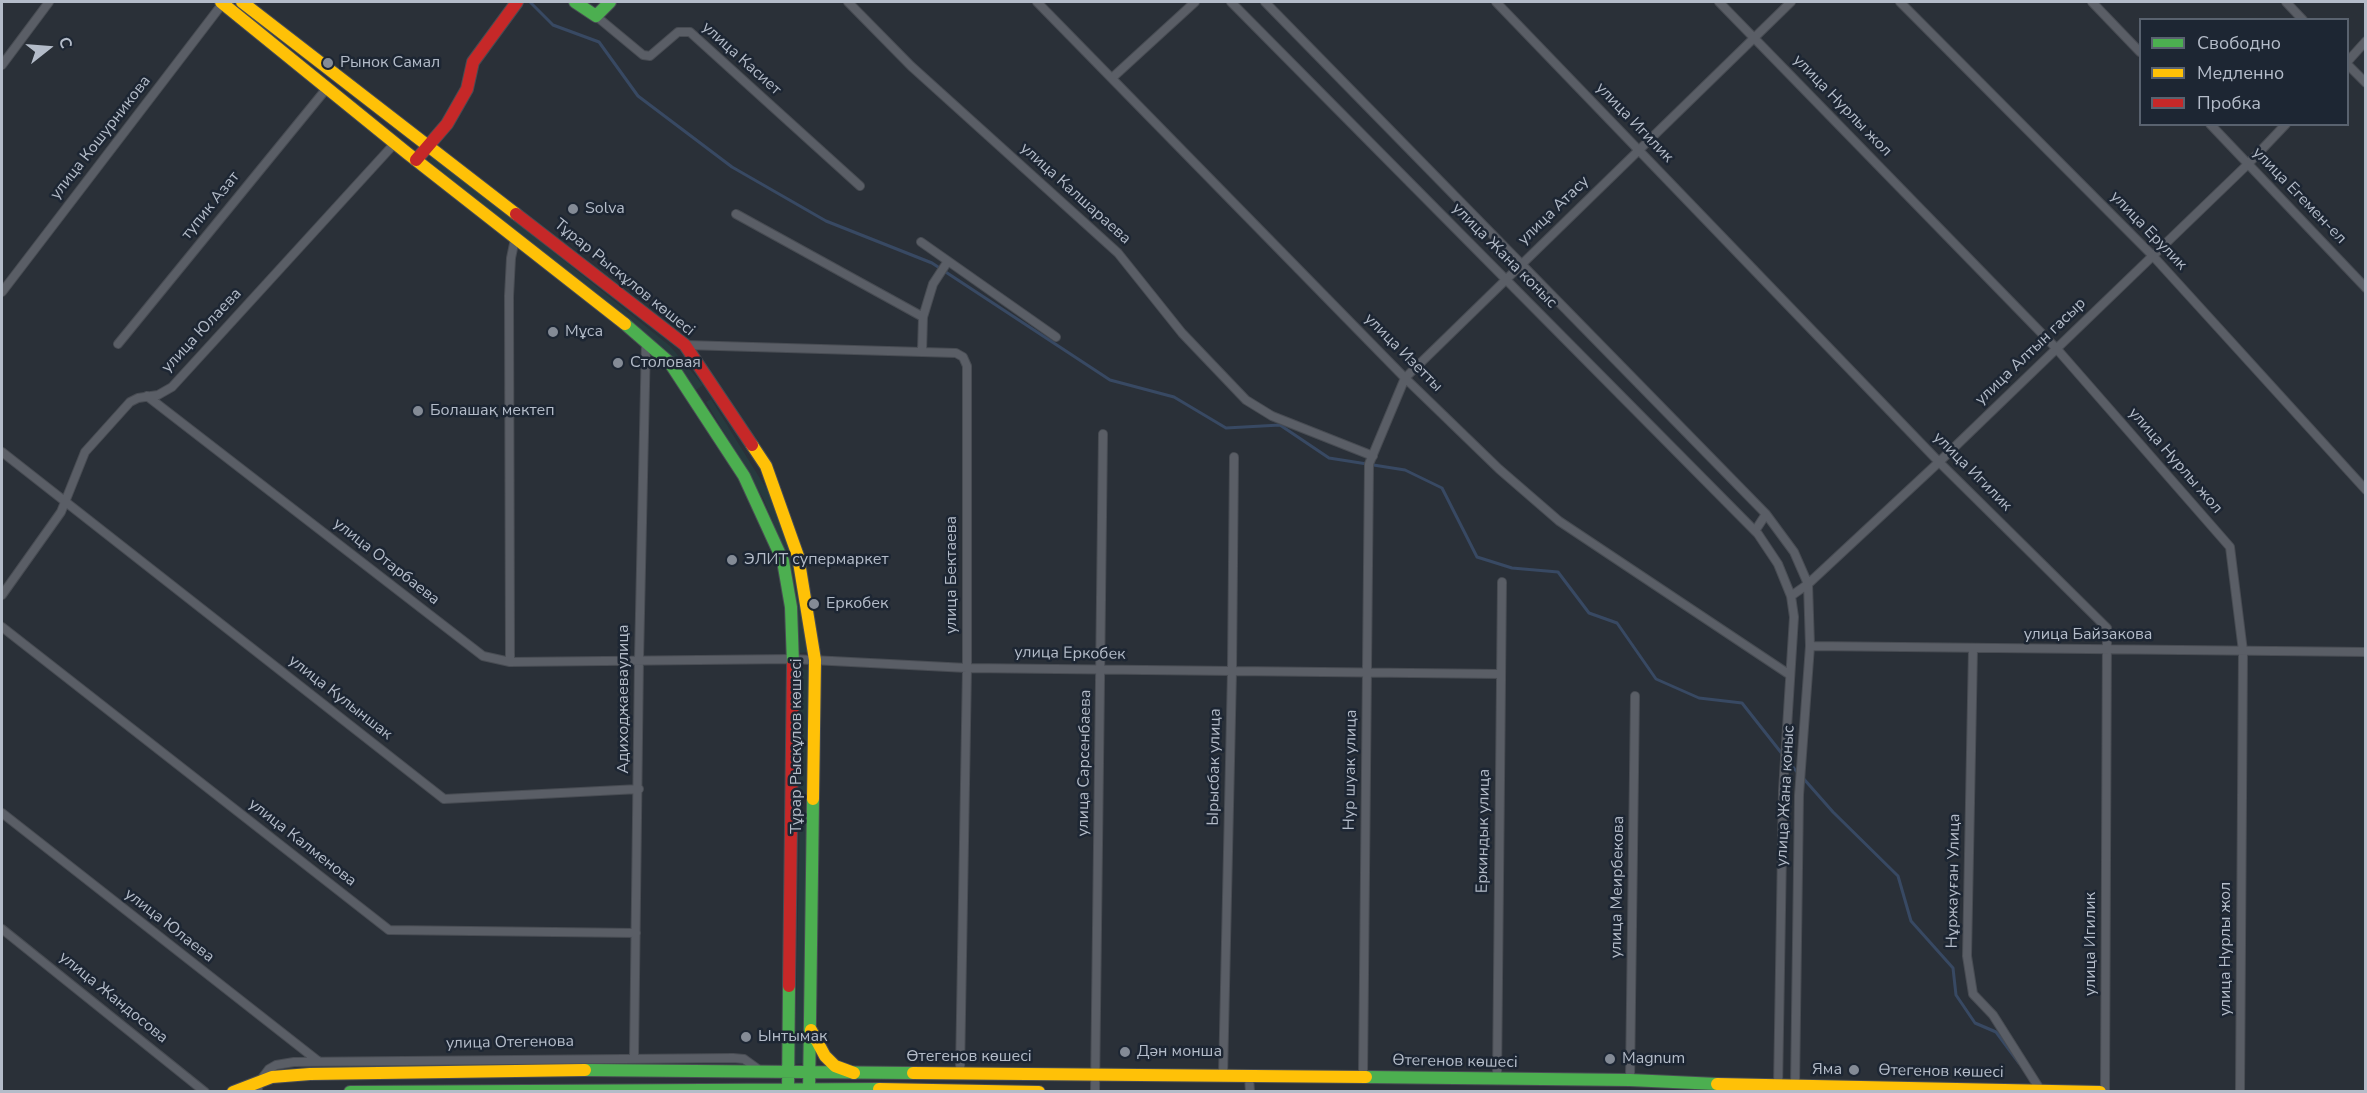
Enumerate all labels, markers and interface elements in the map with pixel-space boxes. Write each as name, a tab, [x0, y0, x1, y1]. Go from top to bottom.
north arrow	[18, 18, 78, 78]
street label: улица Касиет	[697, 18, 785, 100]
legend	[2139, 18, 2349, 126]
text: Свободно	[2197, 31, 2281, 55]
text: С	[53, 34, 77, 51]
street label: улица Нурлы жол	[1788, 51, 1896, 161]
place label: Рынок Самал	[340, 53, 440, 73]
marker: Рынок Самал	[321, 56, 335, 70]
text: Медленно	[2197, 61, 2284, 85]
street label: улица Кошурникова	[47, 72, 155, 204]
street label: улица Игилик	[1591, 79, 1677, 167]
text: Пробка	[2197, 91, 2261, 115]
street label: улица Калшараева	[1016, 139, 1134, 249]
street label: улица Егемен-ел	[2248, 144, 2350, 248]
street label: тупик Азат	[178, 168, 244, 244]
street label: улица Атасу	[1514, 172, 1594, 250]
street label: улица Ерулик	[2106, 188, 2190, 274]
place label: Solva	[585, 199, 625, 219]
street label: улица Жана коныс	[1447, 199, 1561, 313]
marker: Solva	[566, 202, 580, 216]
street label: Тұрар Рыскұлов көшесі	[550, 215, 698, 341]
street label: улица Юлаева	[158, 285, 246, 377]
street label: улица Алтын гасыр	[1972, 294, 2090, 410]
street label: улица Изетты	[1360, 310, 1446, 396]
place label: Мұса	[565, 322, 603, 342]
marker: Мұса	[546, 325, 560, 339]
place label: Столовая	[630, 353, 701, 373]
marker: Столовая	[611, 356, 625, 370]
place label: Болашақ мектеп	[430, 401, 555, 421]
marker: Болашақ мектеп	[411, 404, 425, 418]
street label: улица Нурлы жол	[2124, 404, 2226, 518]
street label: улица Игилик	[1929, 429, 2015, 515]
street label: улица Отарбаева	[329, 514, 443, 610]
street label: улица Бектаева	[942, 516, 962, 634]
place label: ЭЛИТ супермаркет	[744, 550, 889, 570]
marker: ЭЛИТ супермаркет	[725, 553, 739, 567]
place label: Еркобек	[826, 594, 888, 614]
marker: Еркобек	[807, 597, 821, 611]
street label: Адиходжаеваулица	[614, 624, 634, 774]
street label: улица Байзакова	[2024, 625, 2152, 645]
street label: улица Еркобек	[1014, 643, 1126, 665]
street label: улица Кулыншак	[284, 651, 396, 745]
street label: Тұрар Рыскұлов көшесі	[787, 658, 807, 834]
street label: улица Сарсенбаева	[1074, 689, 1096, 837]
street label: Ырысбак улица	[1204, 708, 1226, 826]
street label: Нур шуак улица	[1340, 709, 1362, 831]
street label: улица Жана коныс	[1773, 725, 1799, 867]
street label: Еркиндык улица	[1473, 769, 1495, 893]
street label: улица Калменова	[244, 795, 360, 891]
street label: Нұржауған Улица	[1943, 814, 1965, 948]
street label: улица Меирбекова	[1607, 816, 1629, 958]
street label: улица Нурлы жол	[2216, 882, 2236, 1016]
street label: улица Юлаева	[120, 885, 218, 967]
street label: улица Игилик	[2081, 892, 2101, 996]
street label: улица Жандосова	[55, 948, 171, 1048]
place label: Ынтымак	[758, 1027, 827, 1047]
marker: Ынтымак	[739, 1030, 753, 1044]
street label: улица Отегенова	[446, 1032, 574, 1054]
place label: Дән монша	[1137, 1042, 1222, 1062]
marker: Дән монша	[1118, 1045, 1132, 1059]
street label: Өтегенов көшесі	[906, 1047, 1032, 1067]
place label: Magnum	[1622, 1049, 1685, 1069]
street label: Өтегенов көшесі	[1392, 1051, 1518, 1073]
marker: Magnum	[1603, 1052, 1617, 1066]
place label: Яма	[1812, 1060, 1842, 1080]
street label: Өтегенов көшесі	[1878, 1061, 2004, 1083]
marker: Яма	[1847, 1063, 1861, 1077]

